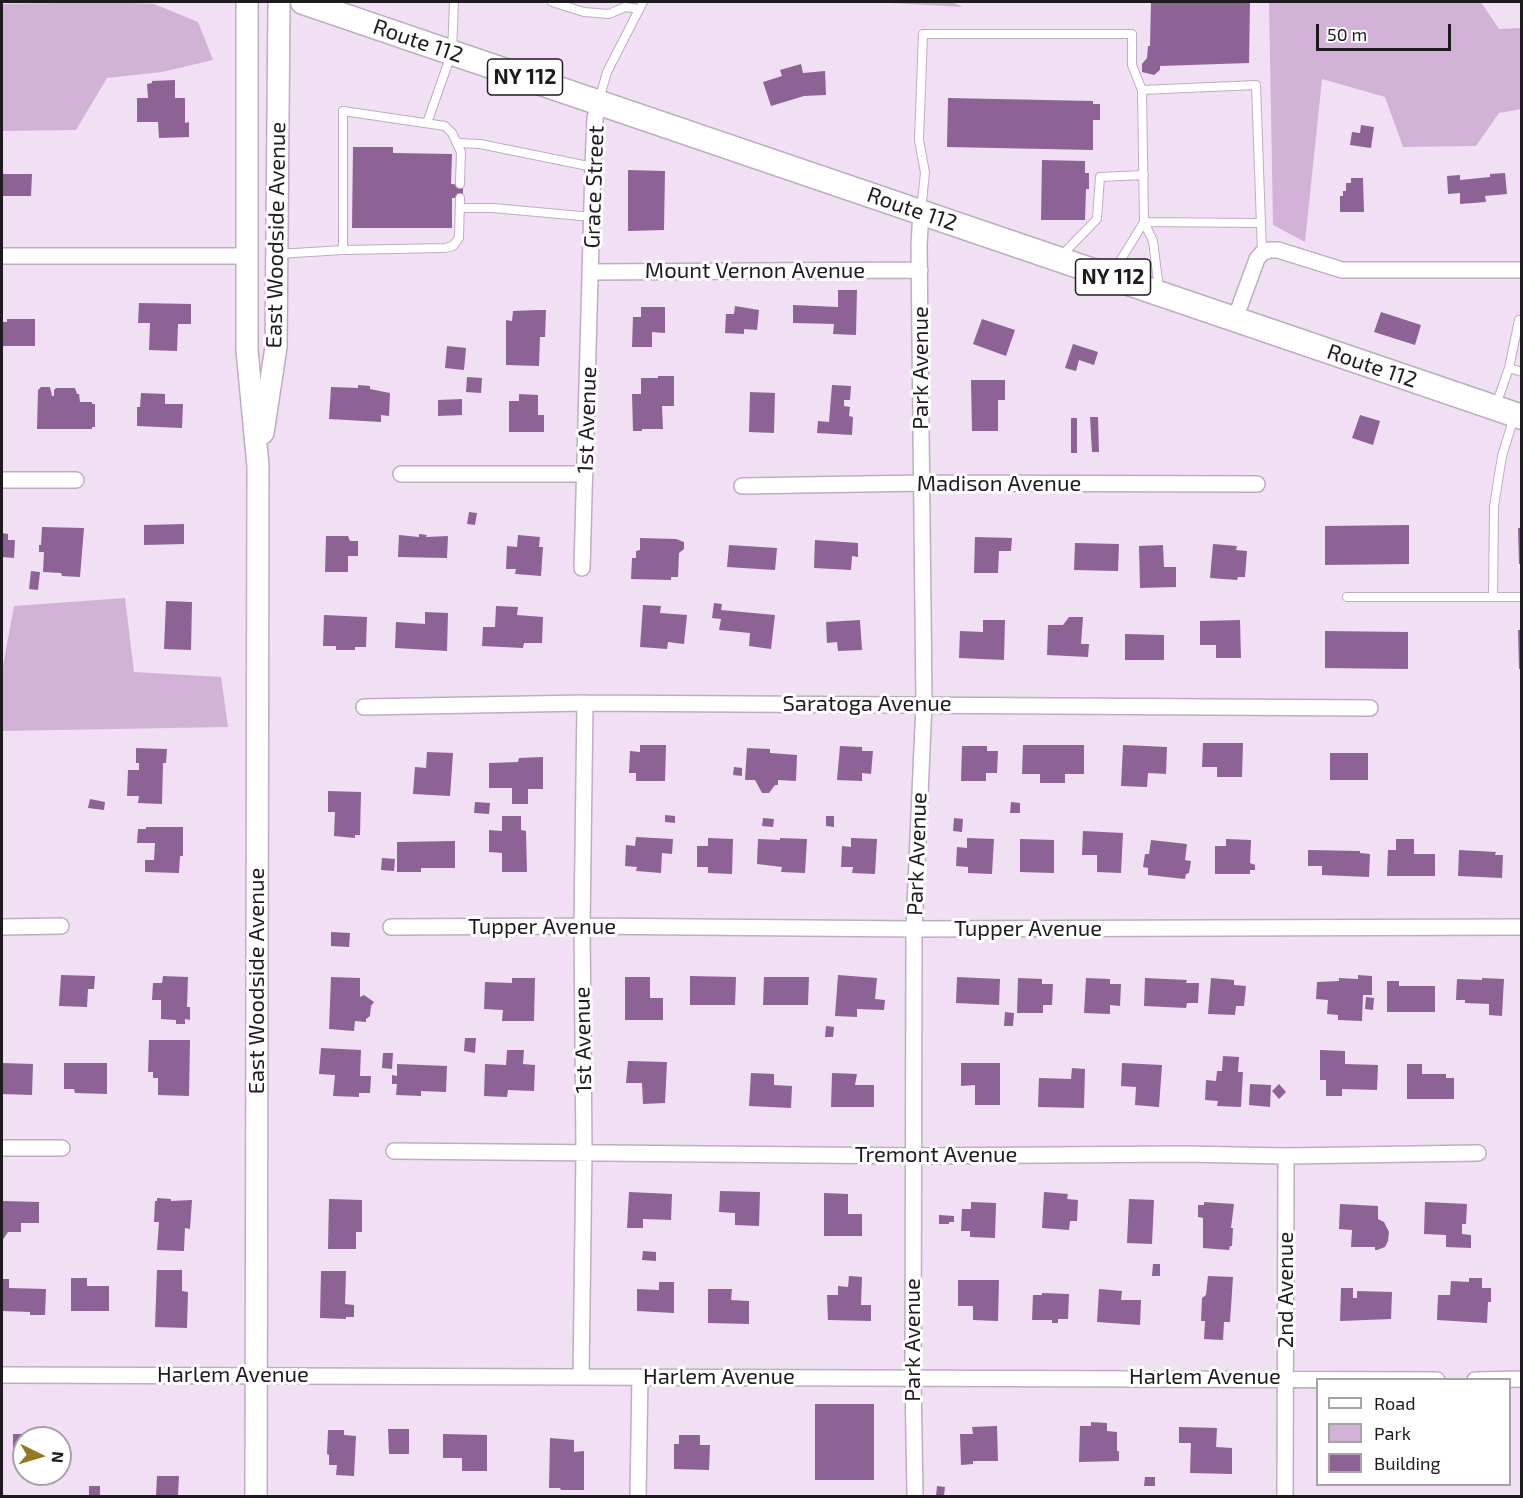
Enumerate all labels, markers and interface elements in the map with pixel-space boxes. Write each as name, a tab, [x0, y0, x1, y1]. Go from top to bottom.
scale bar	[1319, 12, 1454, 50]
street label: Route 112	[369, 13, 467, 69]
text: 50 m	[1327, 23, 1367, 45]
road number: NY 112	[488, 59, 562, 95]
street label: East Woodside Avenue	[261, 121, 291, 349]
street label: Grace Street	[579, 125, 609, 249]
street label: Route 112	[863, 181, 961, 237]
street label: Mount Vernon Avenue	[645, 258, 865, 284]
road number: NY 112	[1076, 259, 1150, 295]
street label: Park Avenue	[908, 306, 934, 430]
street label: Route 112	[1323, 338, 1421, 394]
street label: 1st Avenue	[572, 366, 602, 474]
street label: Madison Avenue	[917, 471, 1081, 497]
street label: Saratoga Avenue	[782, 691, 952, 717]
street label: Park Avenue	[902, 792, 932, 916]
street label: East Woodside Avenue	[244, 868, 270, 1094]
street label: Tupper Avenue	[468, 914, 616, 940]
street label: Tupper Avenue	[954, 916, 1102, 942]
street label: 1st Avenue	[569, 986, 597, 1094]
street label: Tremont Avenue	[855, 1142, 1017, 1168]
street label: 2nd Avenue	[1273, 1232, 1299, 1348]
street label: Park Avenue	[900, 1278, 926, 1402]
street label: Harlem Avenue	[157, 1362, 309, 1388]
street label: Harlem Avenue	[643, 1364, 795, 1390]
street label: Harlem Avenue	[1129, 1364, 1281, 1390]
legend	[1316, 1378, 1511, 1486]
text: Road	[1374, 1392, 1415, 1414]
text: Park	[1374, 1422, 1411, 1444]
north arrow	[12, 1426, 72, 1486]
text: N	[48, 1451, 68, 1464]
text: Building	[1374, 1452, 1441, 1474]

